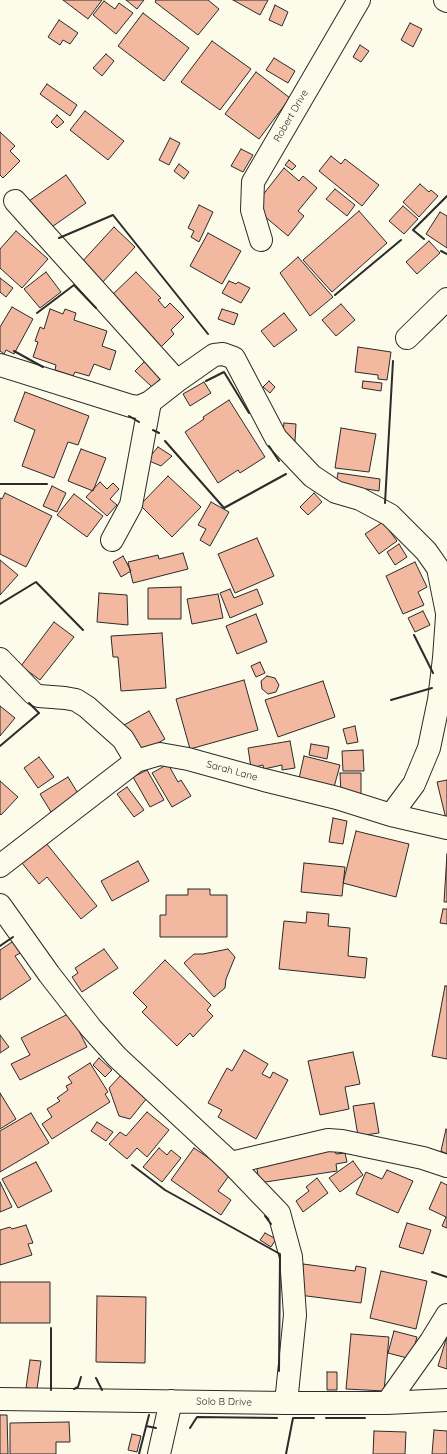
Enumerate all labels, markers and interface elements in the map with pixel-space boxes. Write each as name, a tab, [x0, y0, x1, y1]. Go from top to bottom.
street label: Robert Drive	[271, 88, 311, 144]
street label: Sarah Lane	[205, 758, 259, 784]
street label: Solo B Drive	[196, 1396, 252, 1408]

